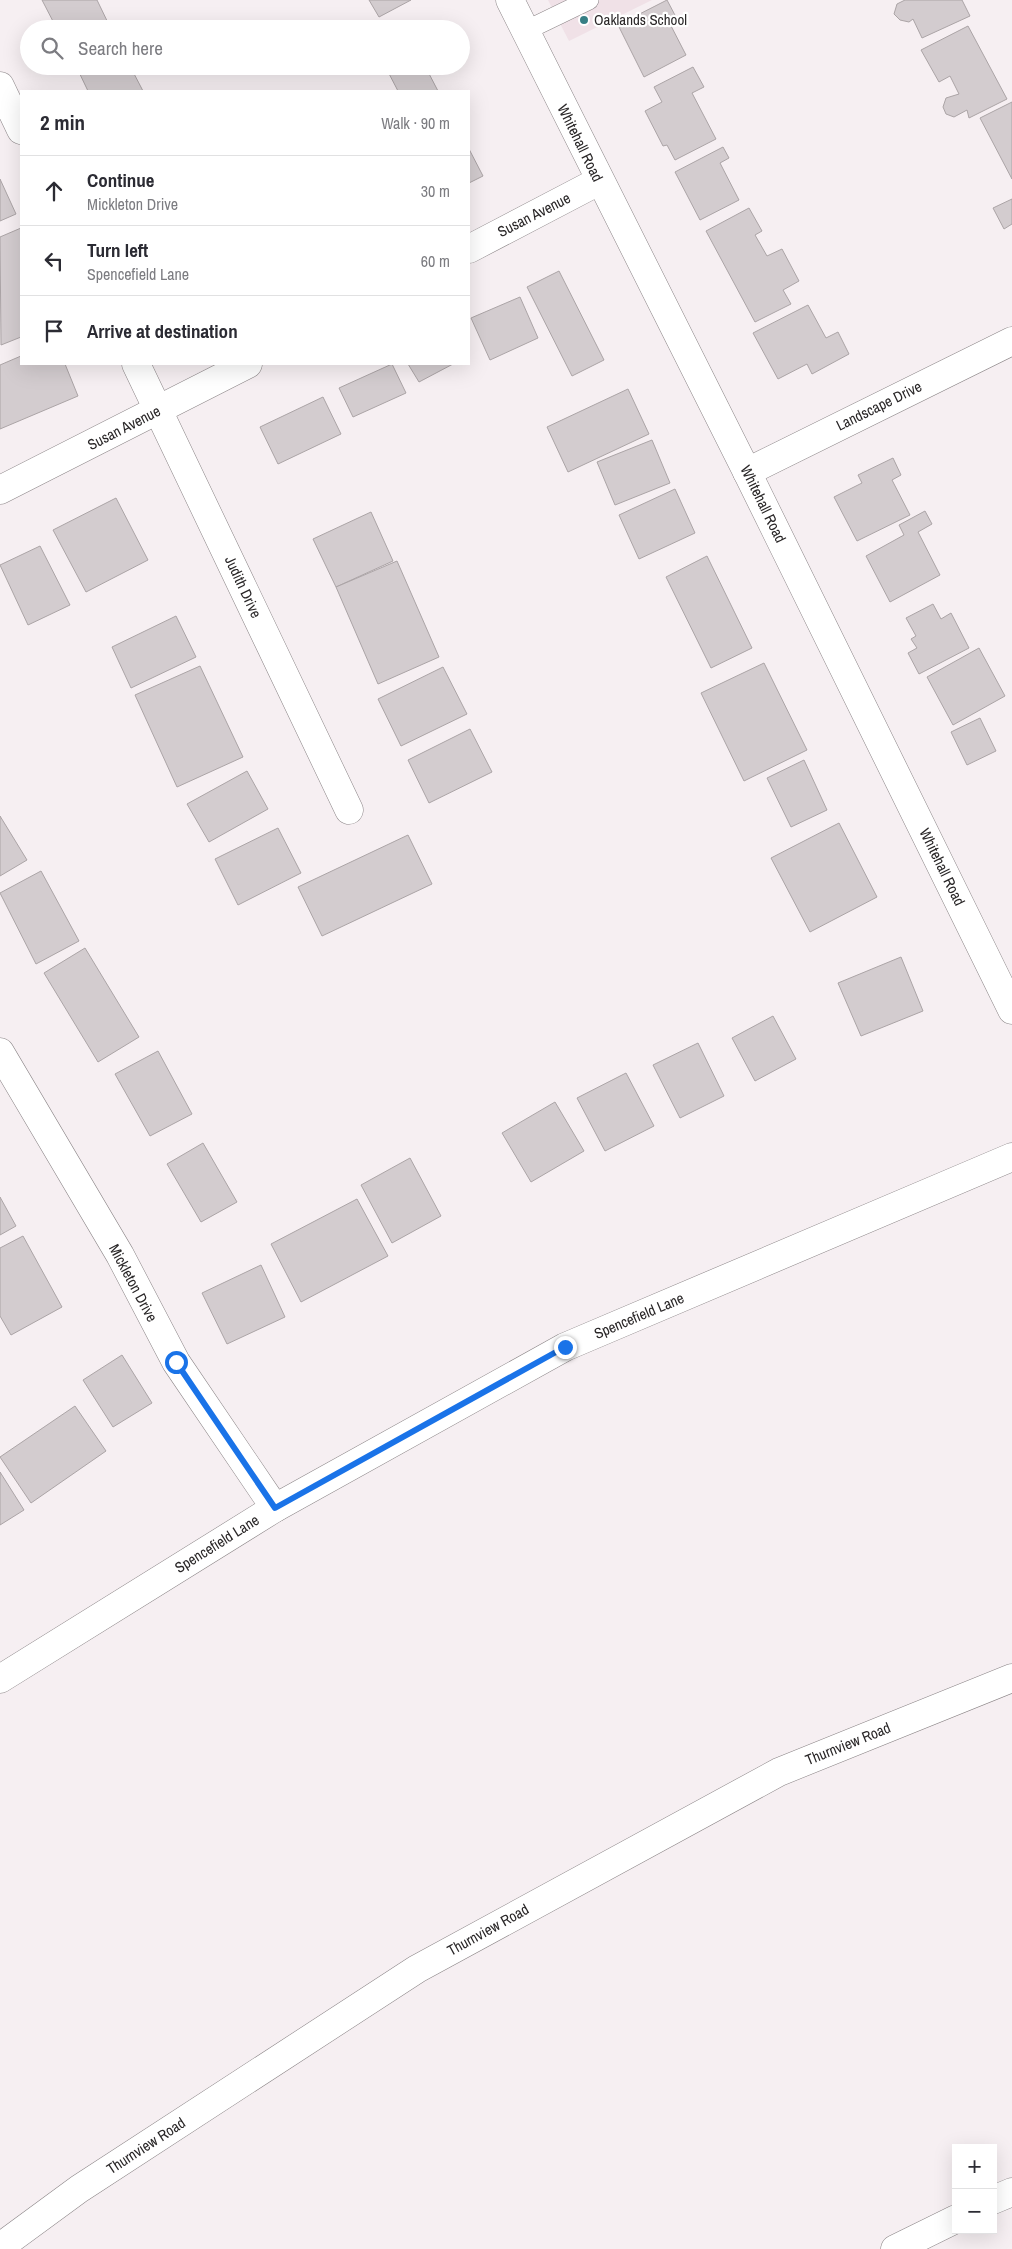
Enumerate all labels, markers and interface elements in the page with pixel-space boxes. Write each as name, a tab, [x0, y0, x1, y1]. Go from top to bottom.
place label: Oaklands School	[594, 9, 687, 30]
marker: Oaklands School	[578, 14, 590, 26]
search box	[20, 20, 470, 75]
icon: search	[38, 34, 66, 62]
text: Search here	[78, 35, 163, 61]
street label: Whitehall Road	[553, 100, 608, 185]
text: 2 min	[40, 108, 85, 137]
text: Walk · 90 m	[381, 112, 450, 134]
text: Continue	[87, 167, 155, 193]
icon: ahead	[40, 177, 68, 205]
text: 30 m	[421, 180, 450, 202]
street label: Susan Avenue	[494, 187, 574, 242]
text: Mickleton Drive	[87, 193, 178, 215]
text: Turn left	[87, 237, 148, 263]
icon: left	[40, 247, 68, 275]
text: 60 m	[421, 250, 450, 272]
text: Spencefield Lane	[87, 263, 189, 285]
icon: arrive	[40, 317, 68, 345]
text: Arrive at destination	[87, 318, 238, 344]
street label: Landscape Drive	[832, 376, 925, 435]
street label: Susan Avenue	[84, 400, 164, 455]
street label: Whitehall Road	[736, 461, 791, 546]
street label: Judith Drive	[220, 552, 267, 621]
street label: Whitehall Road	[915, 824, 970, 909]
street label: Mickleton Drive	[104, 1240, 163, 1326]
street label: Spencefield Lane	[591, 1287, 687, 1344]
route end	[554, 1336, 577, 1359]
route start	[165, 1351, 188, 1374]
street label: Spencefield Lane	[171, 1509, 263, 1578]
street label: Thurnview Road	[802, 1717, 894, 1770]
street label: Thurnview Road	[443, 1899, 532, 1961]
street label: Thurnview Road	[102, 2112, 189, 2179]
map controls	[952, 2144, 997, 2234]
button: +	[952, 2144, 997, 2189]
button: −	[952, 2189, 997, 2234]

